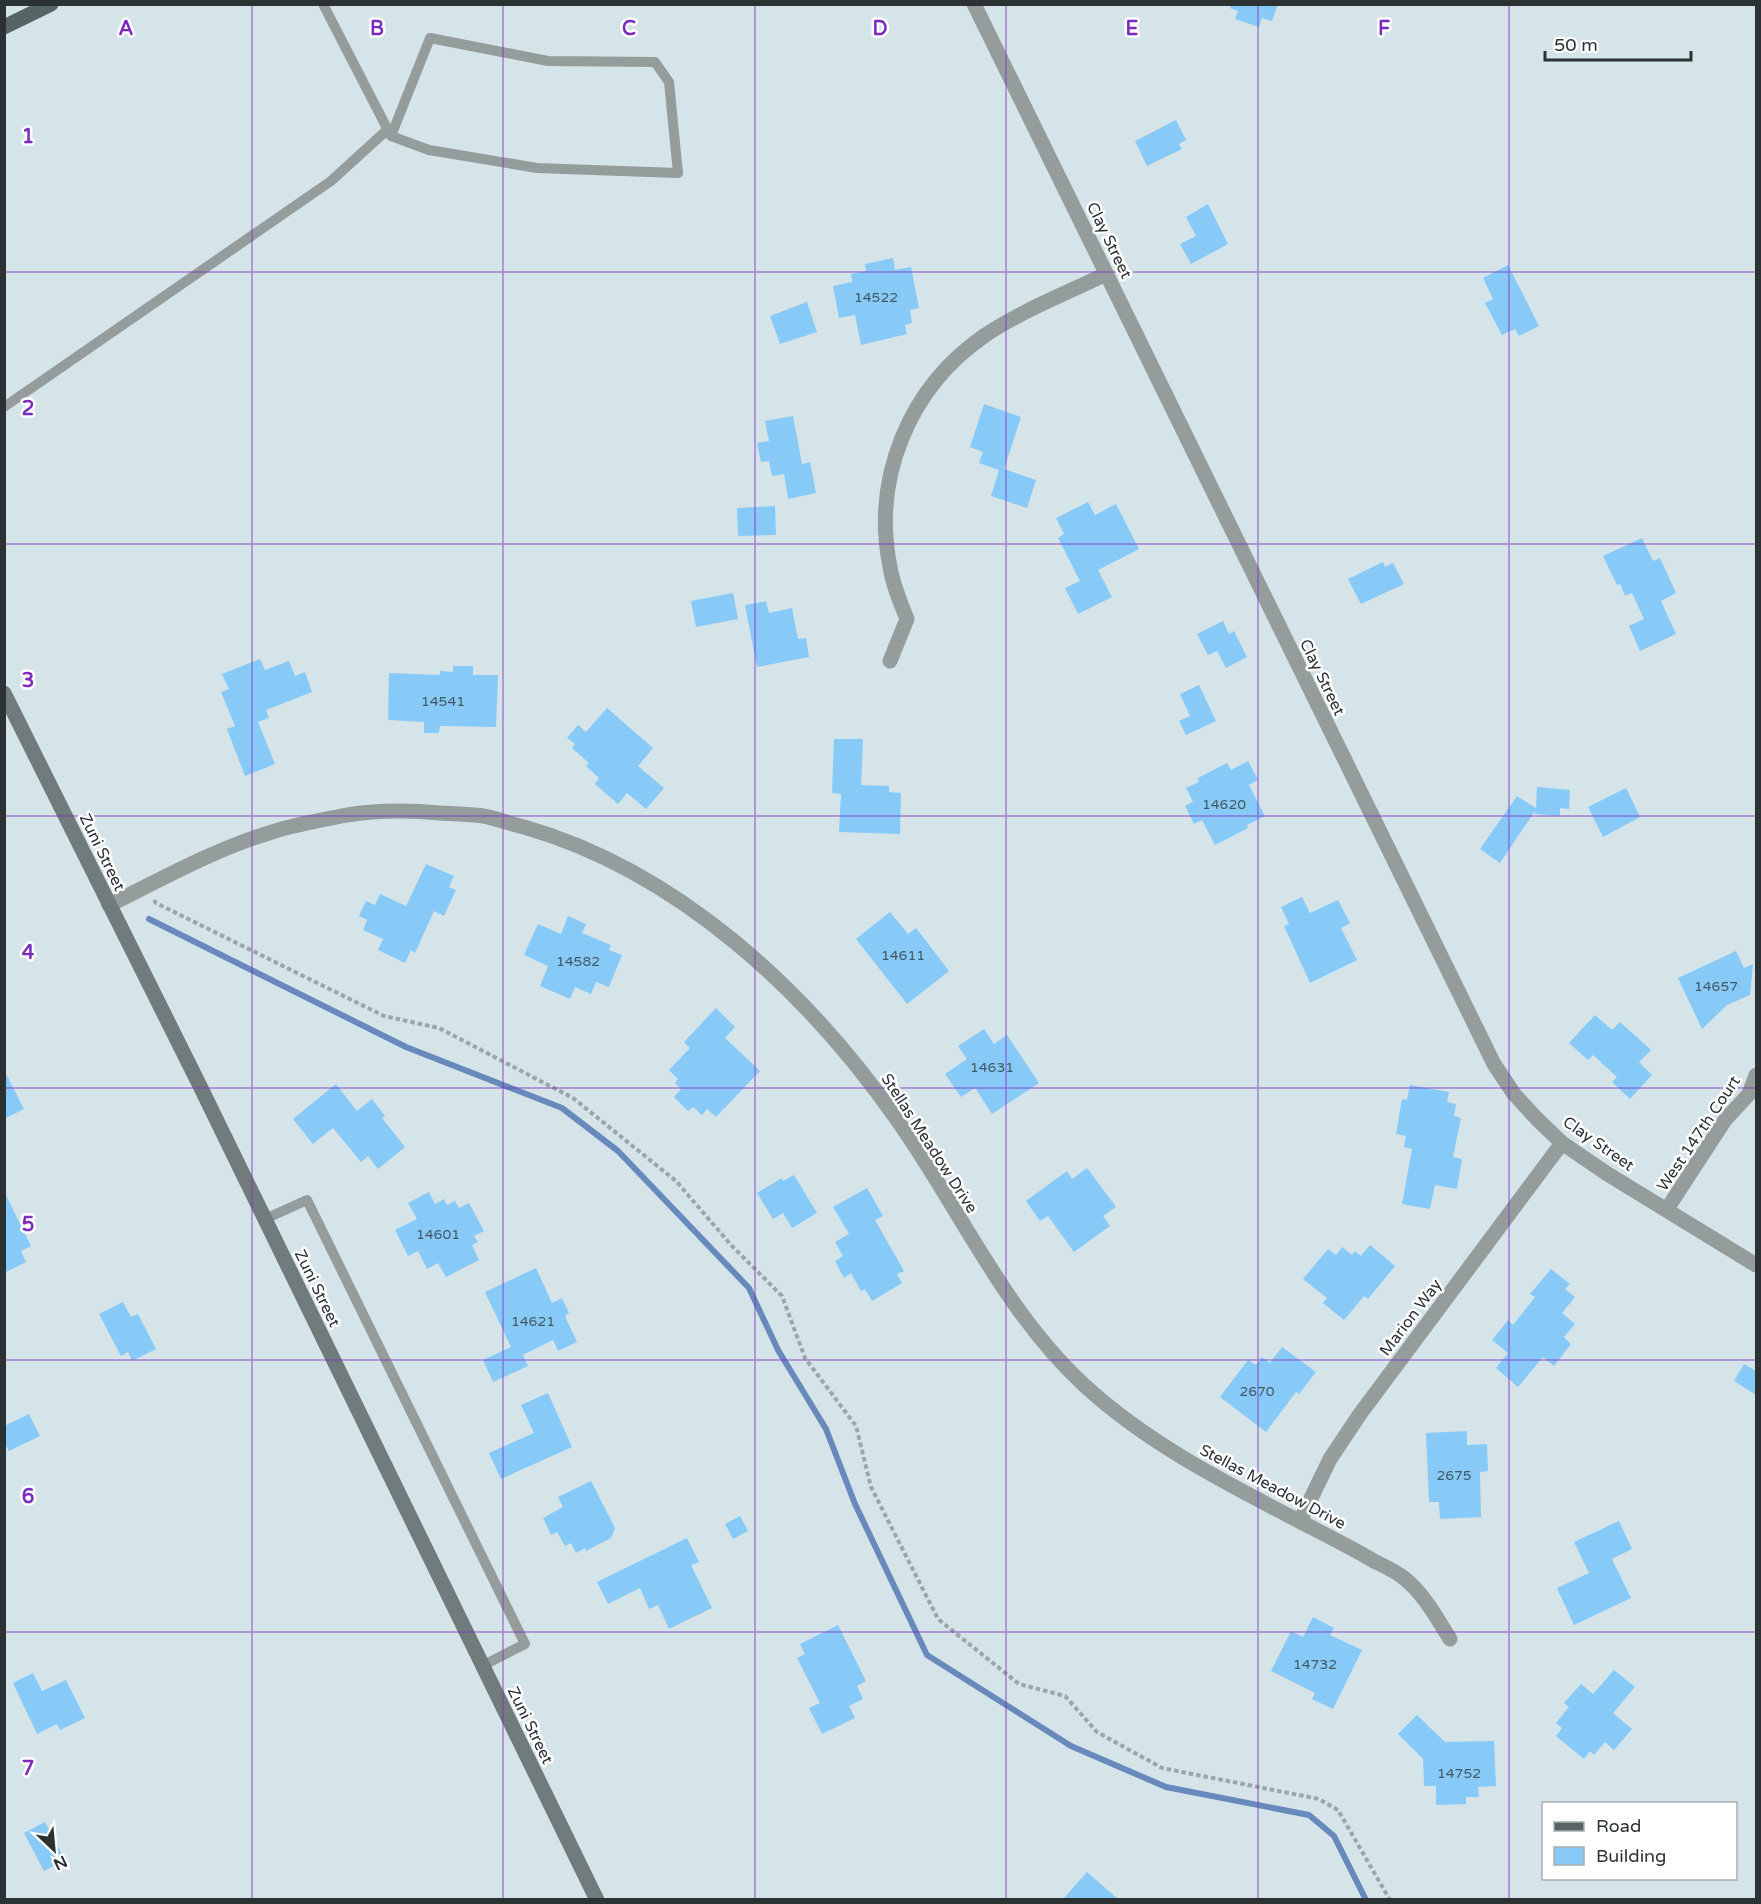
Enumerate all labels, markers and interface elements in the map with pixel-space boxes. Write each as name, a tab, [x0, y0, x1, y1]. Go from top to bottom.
text: A	[119, 17, 134, 41]
text: B	[370, 17, 384, 41]
text: C	[622, 17, 636, 41]
text: D	[872, 17, 888, 41]
text: E	[1126, 17, 1139, 41]
text: F	[1378, 17, 1390, 41]
scale bar	[1545, 24, 1690, 62]
text: 50 m	[1554, 34, 1598, 56]
text: 1	[22, 125, 34, 149]
street label: Clay Street	[1082, 199, 1136, 282]
house number: 14522	[854, 289, 898, 306]
text: 2	[22, 397, 34, 421]
street label: Clay Street	[1295, 636, 1349, 719]
text: 3	[22, 669, 34, 693]
house number: 14541	[421, 693, 465, 710]
house number: 14620	[1202, 796, 1246, 813]
street label: Zuni Street	[75, 810, 129, 894]
text: 4	[22, 941, 35, 965]
house number: 14611	[881, 947, 925, 964]
house number: 14582	[556, 953, 600, 970]
house number: 14657	[1694, 978, 1738, 995]
house number: 14631	[970, 1059, 1014, 1076]
street label: Stellas Meadow Drive	[876, 1070, 982, 1217]
street label: West 147th Court	[1653, 1072, 1745, 1195]
street label: Clay Street	[1559, 1112, 1638, 1176]
text: 5	[22, 1213, 34, 1237]
house number: 14601	[416, 1226, 460, 1243]
street label: Zuni Street	[290, 1246, 344, 1330]
street label: Marion Way	[1375, 1275, 1446, 1360]
house number: 14621	[511, 1313, 555, 1330]
house number: 2670	[1239, 1383, 1275, 1400]
street label: Stellas Meadow Drive	[1196, 1440, 1349, 1534]
house number: 2675	[1436, 1467, 1472, 1484]
text: 6	[22, 1485, 34, 1509]
house number: 14732	[1293, 1656, 1337, 1673]
street label: Zuni Street	[503, 1683, 557, 1767]
text: 7	[22, 1757, 34, 1781]
house number: 14752	[1437, 1765, 1481, 1782]
legend	[1542, 1802, 1737, 1880]
text: Road	[1596, 1815, 1641, 1837]
north arrow	[24, 1820, 84, 1880]
text: Building	[1596, 1845, 1666, 1867]
text: N	[50, 1851, 70, 1874]

